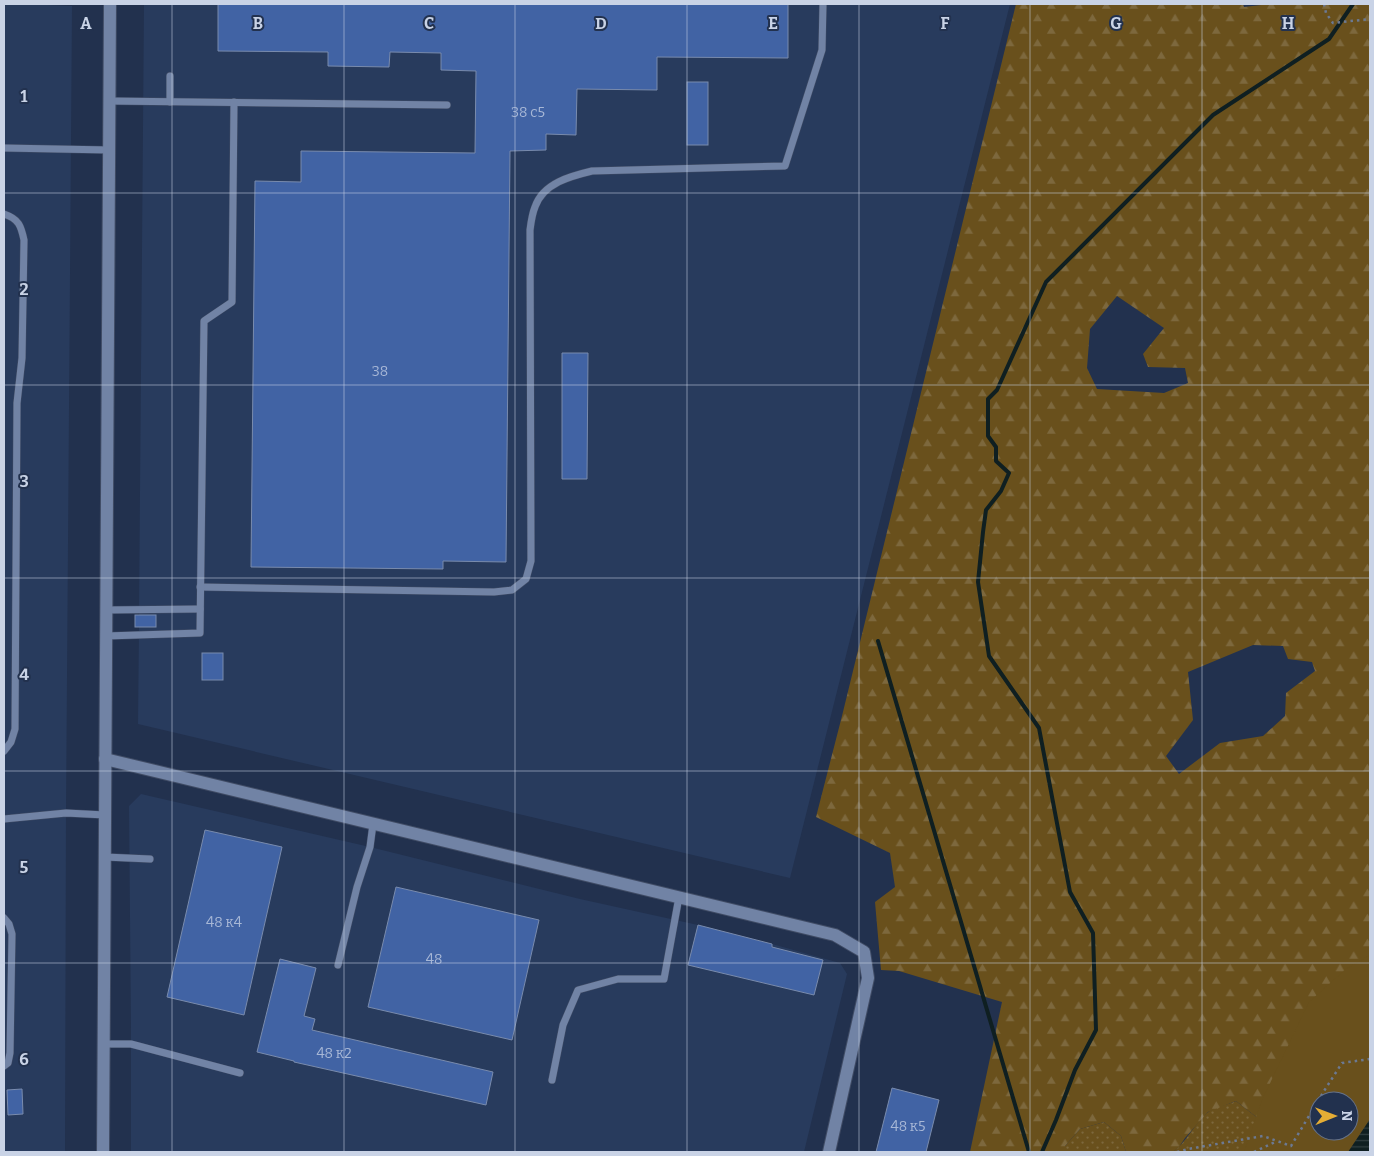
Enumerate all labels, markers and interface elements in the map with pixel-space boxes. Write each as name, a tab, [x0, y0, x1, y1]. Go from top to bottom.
text: A	[80, 14, 92, 33]
text: B	[253, 14, 263, 33]
text: C	[424, 14, 434, 33]
text: D	[595, 14, 607, 33]
text: E	[768, 14, 778, 33]
text: F	[941, 14, 950, 33]
text: G	[1110, 14, 1122, 33]
text: H	[1282, 14, 1295, 33]
text: 1	[21, 87, 28, 106]
house number: 38 с5	[511, 104, 545, 121]
text: 2	[19, 280, 29, 299]
house number: 38	[372, 363, 388, 380]
text: 3	[19, 472, 29, 491]
text: 4	[19, 665, 29, 684]
text: 5	[20, 858, 29, 877]
house number: 48 к4	[206, 914, 242, 931]
house number: 48	[426, 951, 442, 968]
house number: 48 к2	[316, 1045, 352, 1062]
text: 6	[19, 1050, 29, 1069]
north arrow	[1309, 1091, 1359, 1141]
text: N	[1338, 1110, 1355, 1122]
house number: 48 к5	[890, 1118, 926, 1135]

